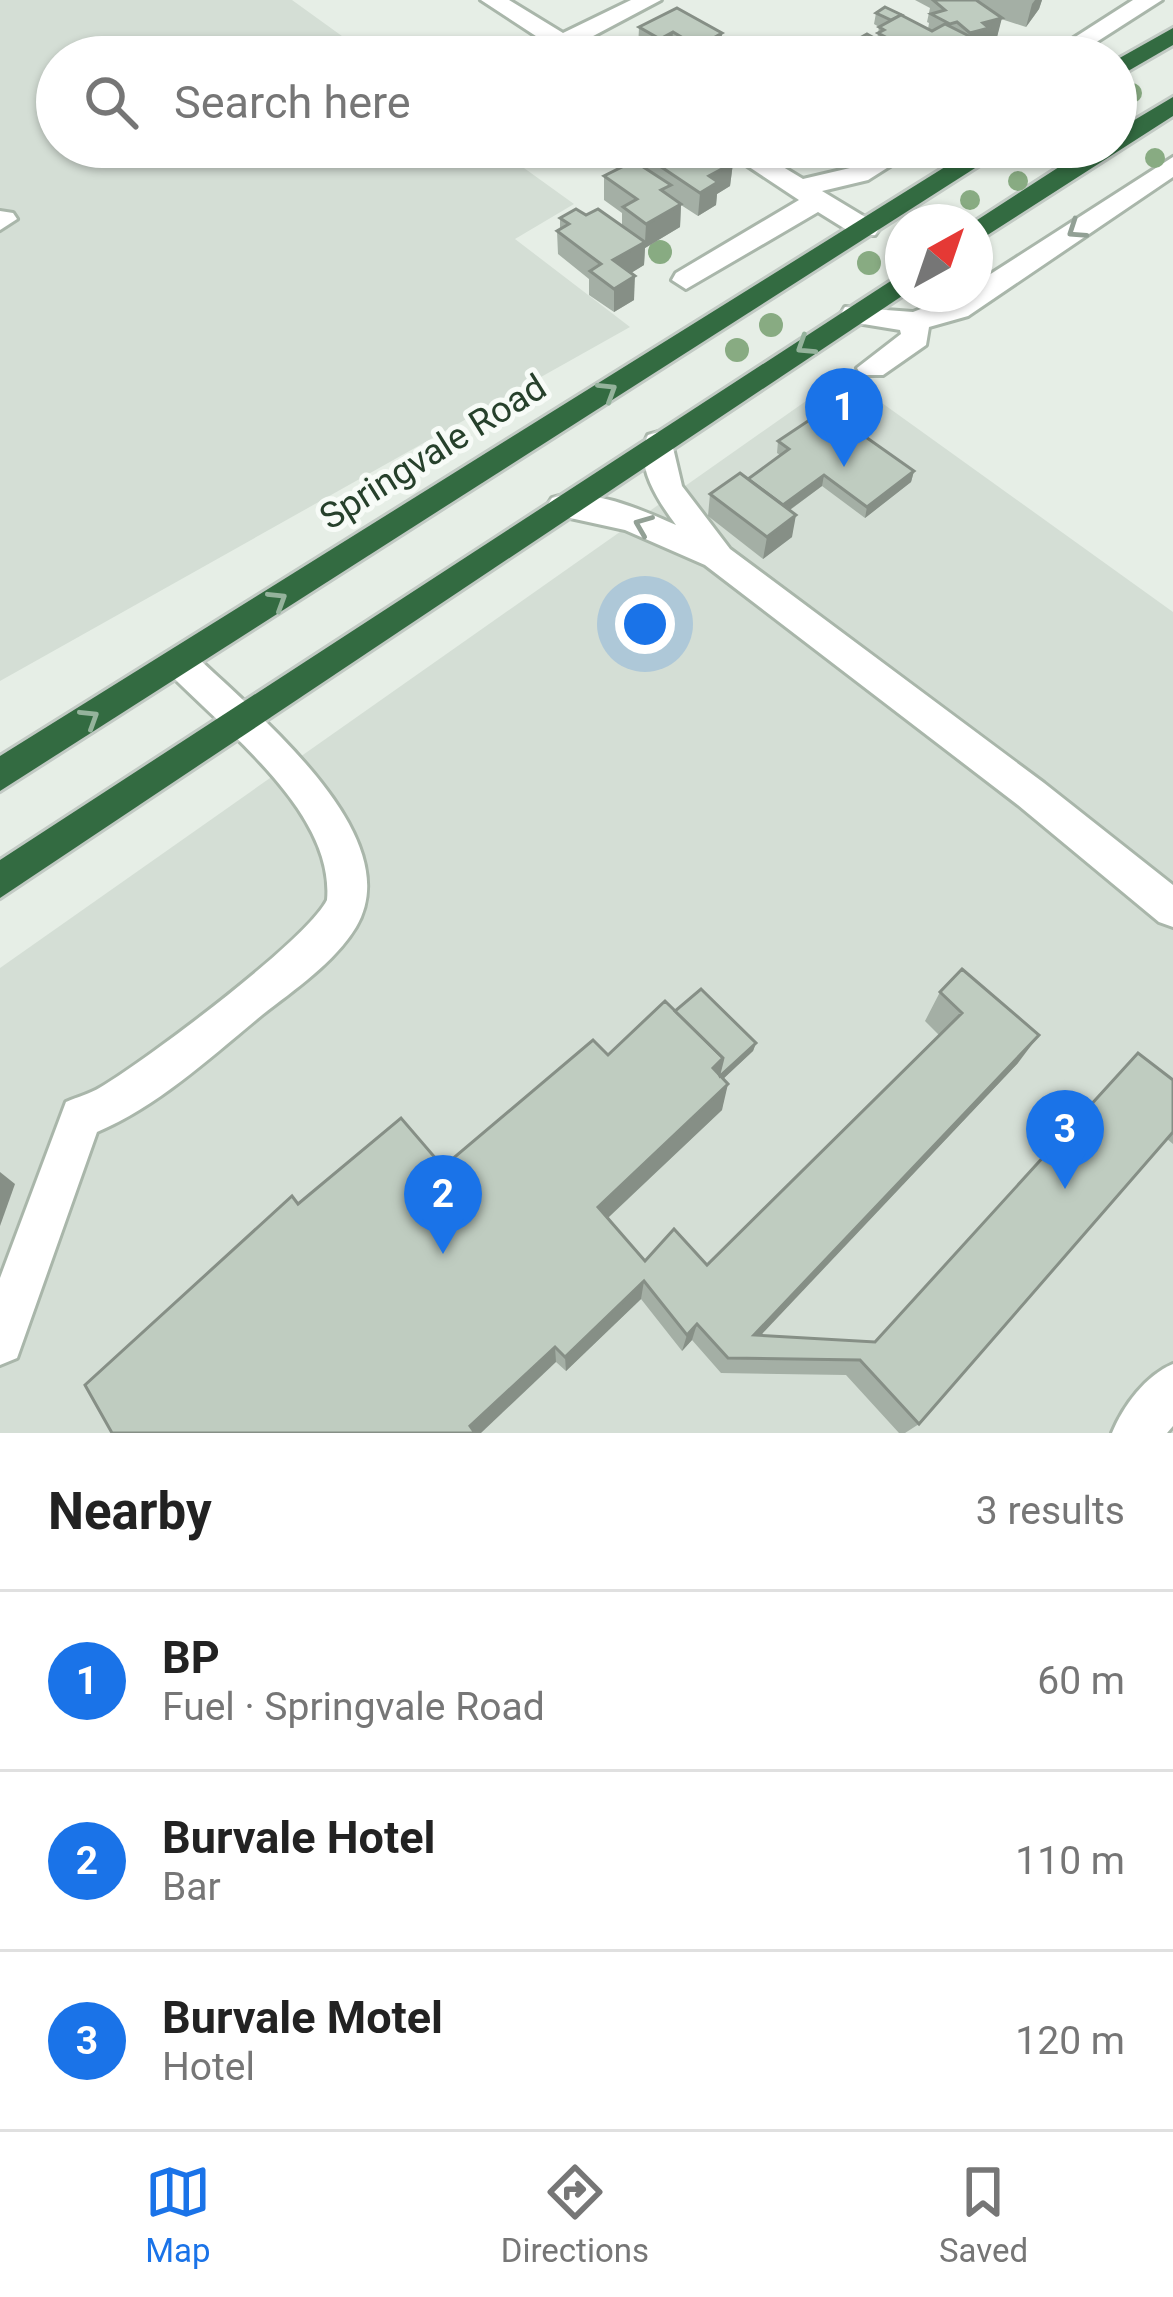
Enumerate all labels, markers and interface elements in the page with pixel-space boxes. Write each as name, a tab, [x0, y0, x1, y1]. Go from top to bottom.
search box	[36, 36, 1137, 168]
icon: search	[78, 69, 144, 135]
text: Search here	[174, 76, 411, 129]
north arrow	[885, 204, 993, 312]
one-way arrow	[1067, 216, 1089, 238]
one-way arrow	[797, 332, 819, 354]
street label: Springvale Road	[312, 366, 554, 538]
pin: 1	[805, 368, 883, 467]
one-way arrow	[595, 383, 617, 405]
one-way arrow	[634, 515, 655, 539]
one-way arrow	[265, 592, 287, 614]
your location	[615, 594, 675, 654]
one-way arrow	[76, 710, 98, 732]
pin: 3	[1026, 1090, 1104, 1189]
pin: 2	[404, 1155, 482, 1254]
text: Nearby	[48, 1482, 212, 1541]
text: 3 results	[976, 1488, 1125, 1534]
text: BP	[162, 1631, 220, 1684]
text: 1	[76, 1658, 98, 1704]
text: 60 m	[1037, 1658, 1125, 1704]
text: Fuel · Springvale Road	[162, 1684, 545, 1730]
text: Burvale Hotel	[162, 1811, 435, 1864]
text: 2	[76, 1838, 98, 1884]
text: 110 m	[1015, 1838, 1125, 1884]
text: Bar	[162, 1864, 221, 1910]
text: Burvale Motel	[162, 1991, 443, 2044]
text: 3	[76, 2018, 98, 2064]
text: 120 m	[1015, 2018, 1125, 2064]
text: Hotel	[162, 2044, 255, 2090]
tab: Map	[145, 2159, 211, 2270]
tab: Directions	[501, 2159, 649, 2270]
tab: Saved	[939, 2159, 1028, 2270]

